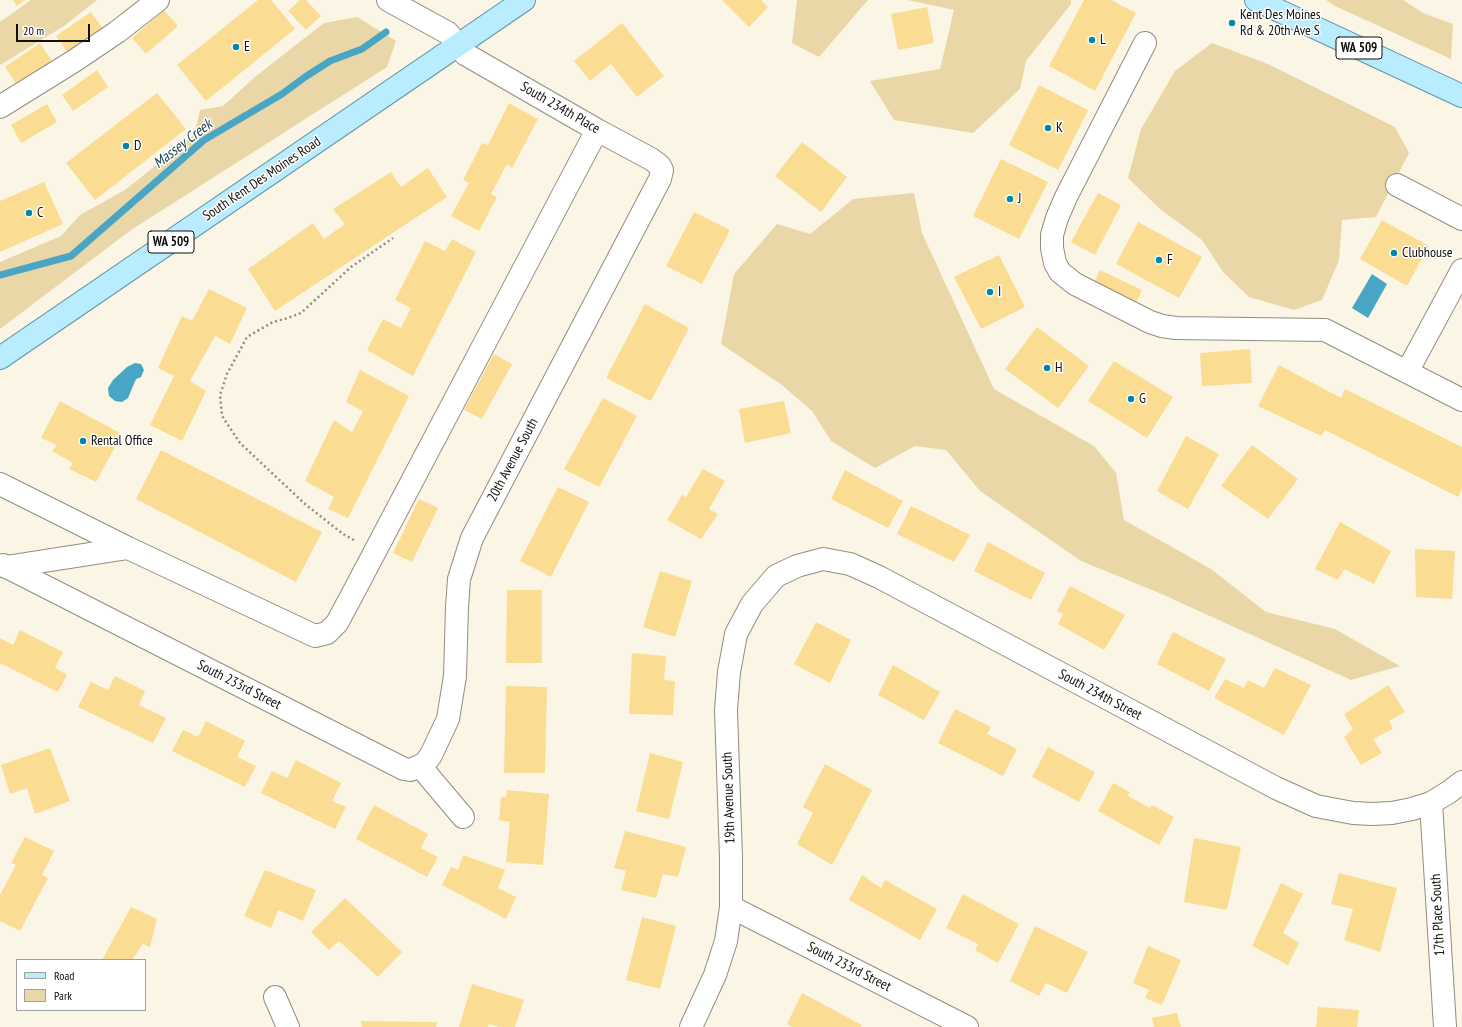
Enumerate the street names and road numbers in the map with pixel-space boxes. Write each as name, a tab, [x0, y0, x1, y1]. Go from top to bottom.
road number: WA 509	[1336, 37, 1382, 59]
street label: South 234th Place	[517, 79, 603, 137]
street label: South Kent Des Moines Road	[200, 133, 324, 225]
road number: WA 509	[148, 231, 194, 253]
street label: 20th Avenue South	[484, 415, 542, 505]
street label: South 233rd Street	[194, 657, 284, 713]
street label: South 234th Street	[1055, 666, 1145, 724]
street label: 19th Avenue South	[719, 752, 739, 844]
street label: 17th Place South	[1427, 873, 1449, 957]
street label: South 233rd Street	[804, 939, 894, 995]

